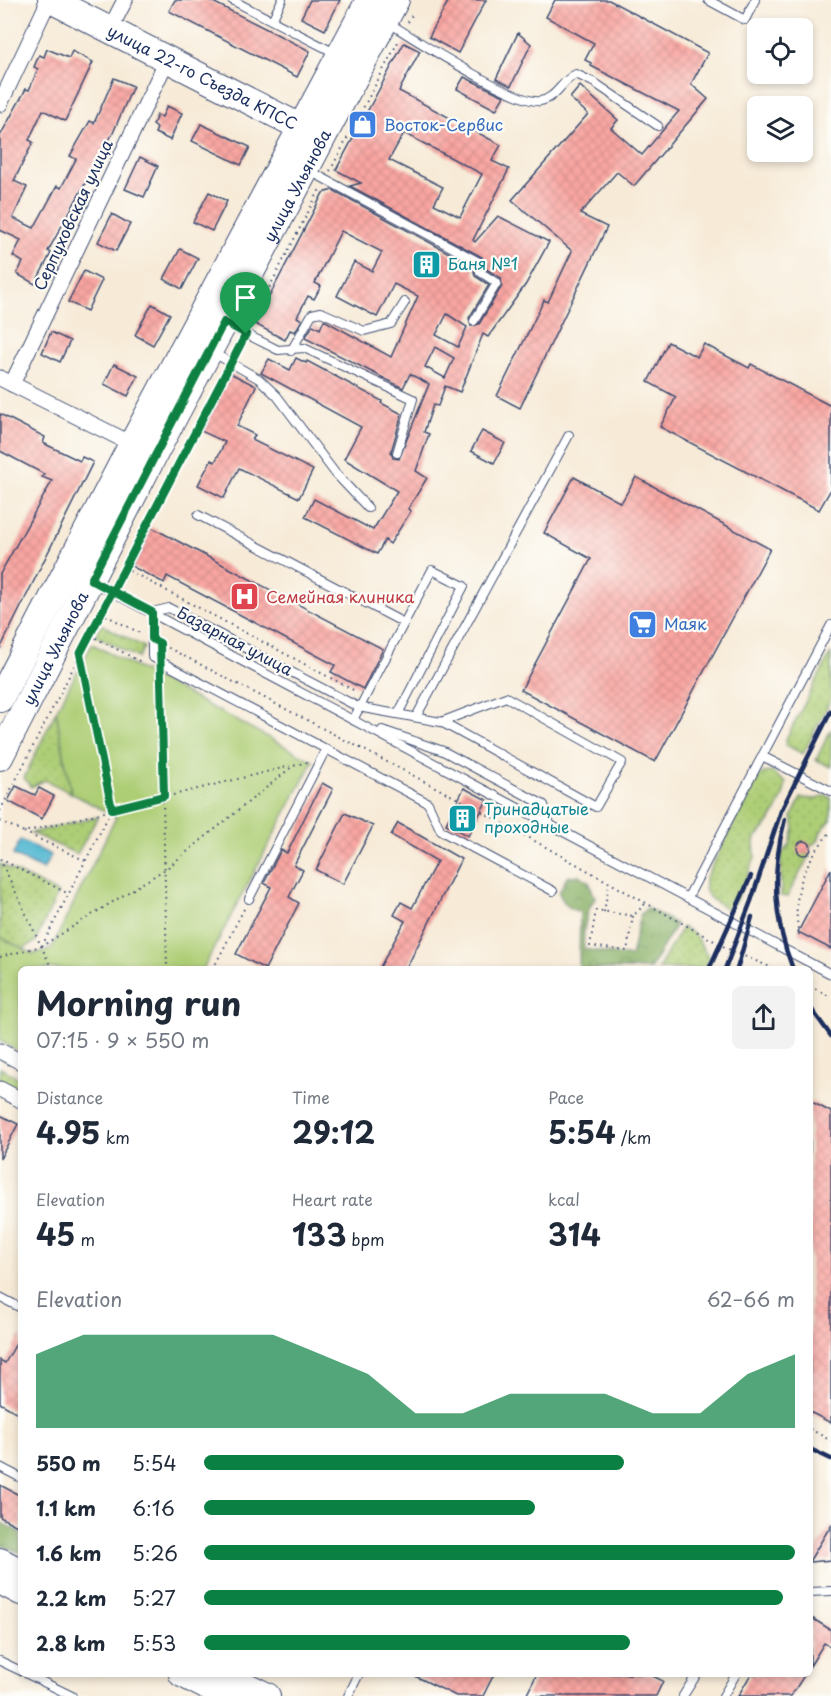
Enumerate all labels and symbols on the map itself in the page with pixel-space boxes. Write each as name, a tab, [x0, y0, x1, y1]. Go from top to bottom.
street label: улица 22-го Съезда КПСС	[104, 18, 302, 135]
shop icon: Восток-Сервис	[347, 109, 379, 141]
place label: Восток-Сервис	[384, 112, 503, 136]
street label: улица Ульянова	[256, 125, 336, 246]
street label: Серпуховская улица	[27, 135, 118, 294]
building icon: Баня №1	[411, 248, 443, 280]
place label: Баня №1	[448, 251, 518, 275]
pin	[220, 272, 271, 334]
hospital icon: Семейная клиника	[229, 581, 261, 613]
place label: Семейная клиника	[266, 584, 414, 608]
street label: улица Ульянова	[16, 587, 94, 709]
street label: Базарная улица	[173, 600, 298, 681]
supermarket icon: Маяк	[627, 608, 659, 640]
place label: Маяк	[664, 611, 707, 635]
place label: Тринадцатые проходные	[484, 796, 589, 838]
building icon: Тринадцатые проходные	[447, 802, 479, 834]

